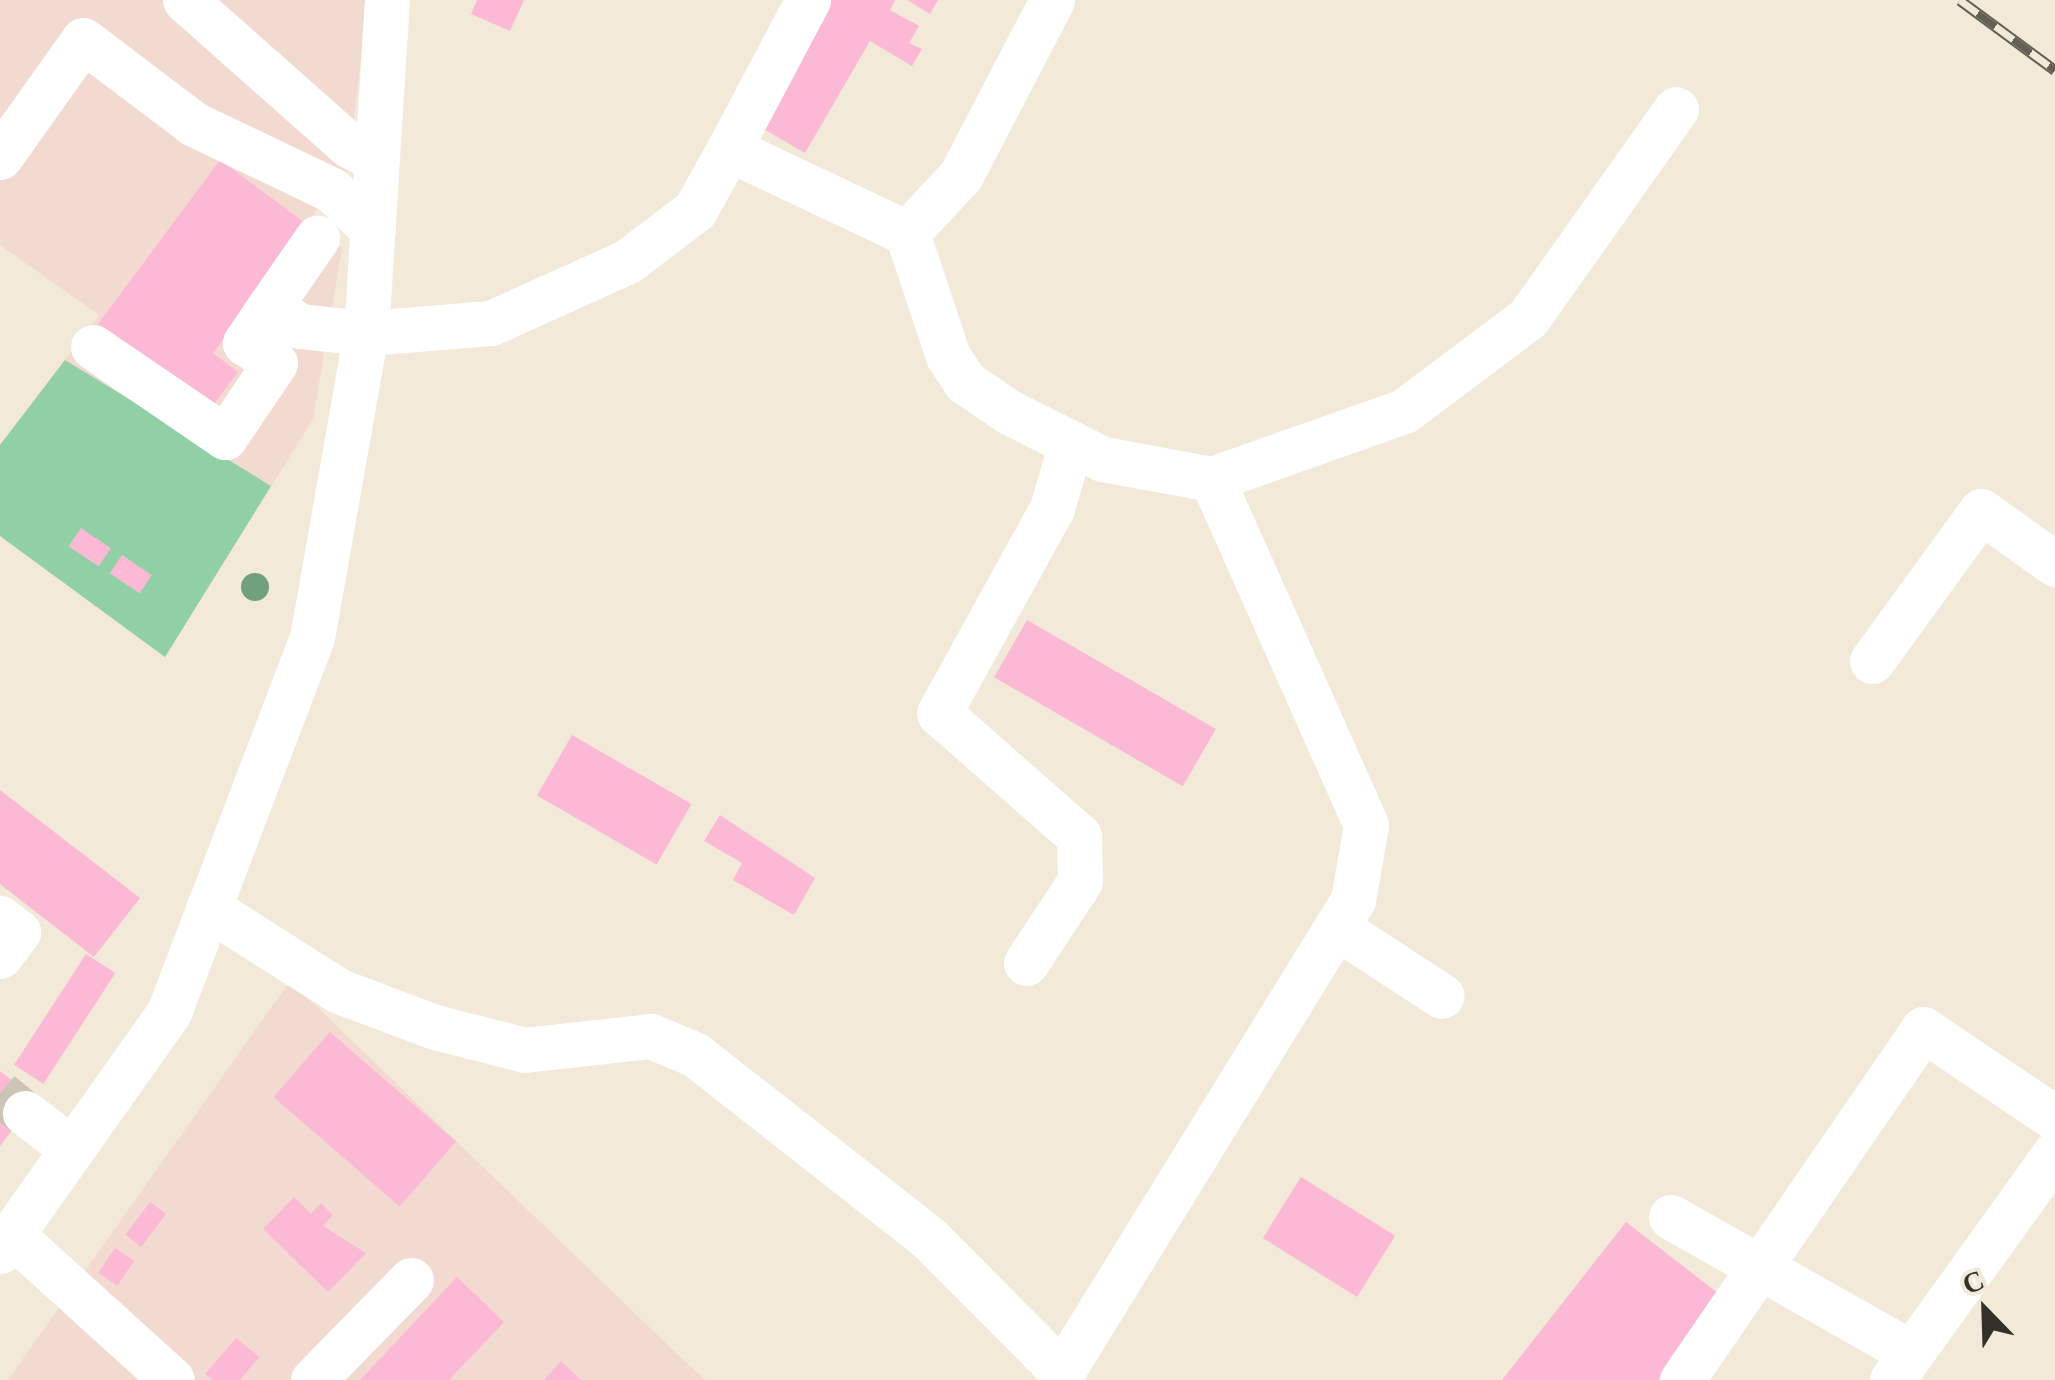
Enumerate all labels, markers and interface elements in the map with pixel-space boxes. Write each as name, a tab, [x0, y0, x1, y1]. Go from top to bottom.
north arrow	[1935, 1260, 2035, 1360]
text: С	[1957, 1262, 1989, 1302]

